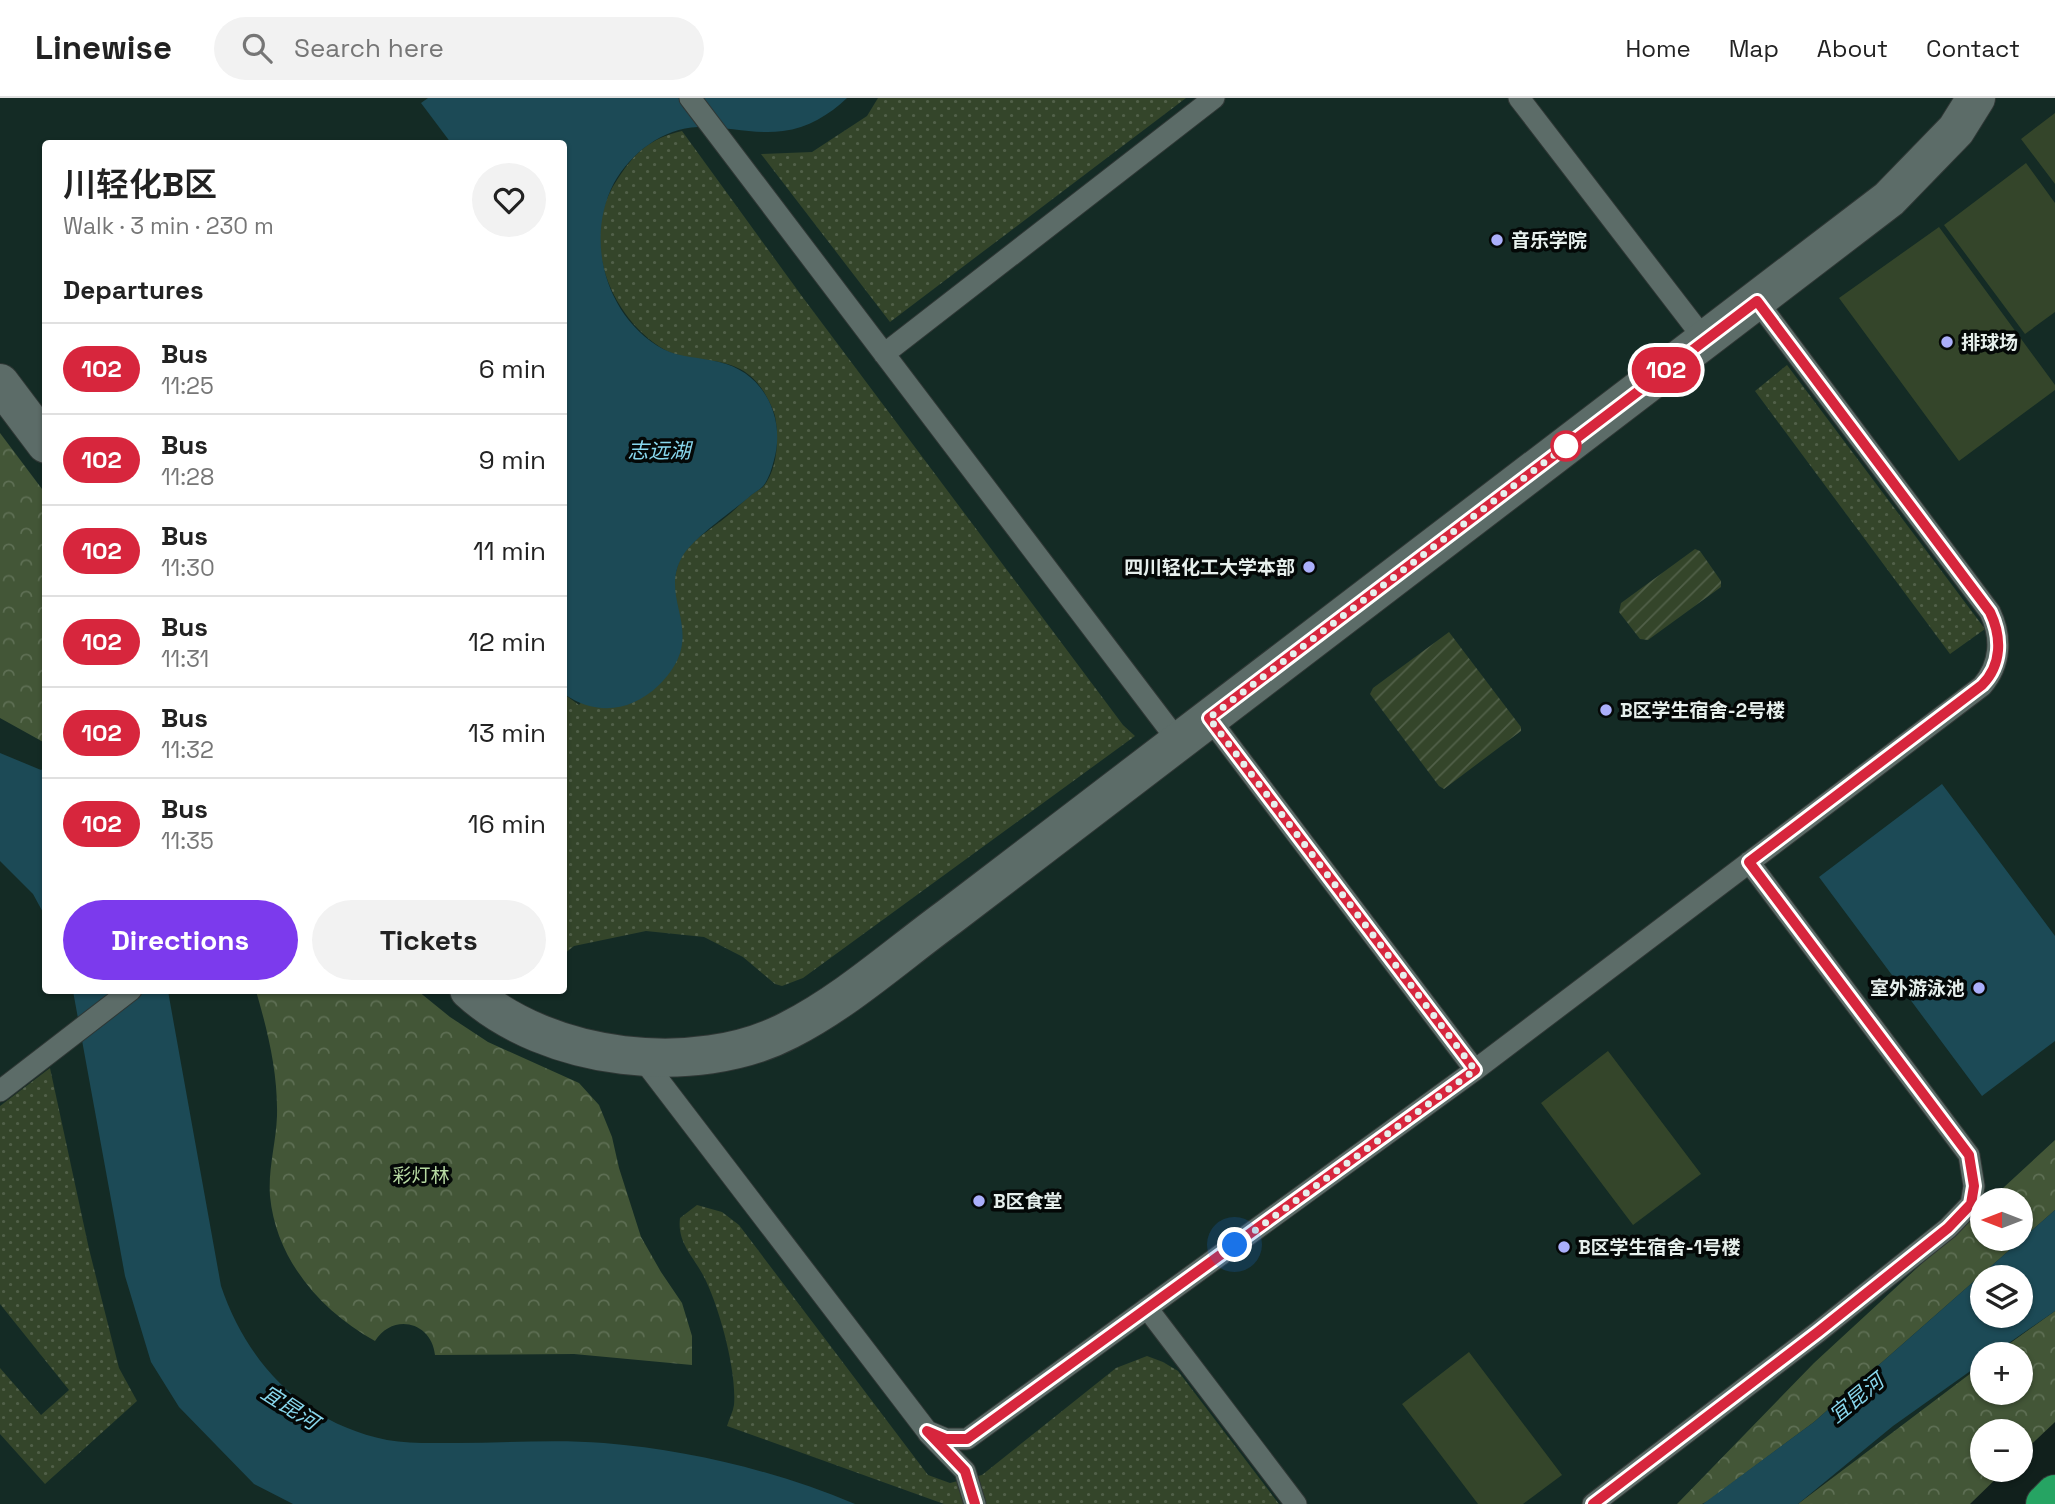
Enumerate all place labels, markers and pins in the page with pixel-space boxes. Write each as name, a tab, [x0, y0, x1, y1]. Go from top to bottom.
place label: 音乐学院	[1511, 228, 1587, 253]
marker: 音乐学院	[1489, 232, 1505, 248]
place label: 排球场	[1961, 330, 2018, 355]
marker: 排球场	[1939, 334, 1955, 350]
unlabelled marker	[1551, 431, 1581, 461]
place label: 四川轻化工大学本部	[1124, 555, 1295, 580]
marker: 四川轻化工大学本部	[1301, 559, 1317, 575]
place label: B区学生宿舍-2号楼	[1620, 698, 1785, 723]
marker: B区学生宿舍-2号楼	[1598, 702, 1614, 718]
place label: 室外游泳池	[1870, 976, 1965, 1001]
marker: 室外游泳池	[1971, 980, 1987, 996]
place label: B区食堂	[993, 1189, 1063, 1214]
marker: B区食堂	[971, 1193, 987, 1209]
place label: B区学生宿舍-1号楼	[1578, 1235, 1740, 1260]
marker: B区学生宿舍-1号楼	[1556, 1239, 1572, 1255]

